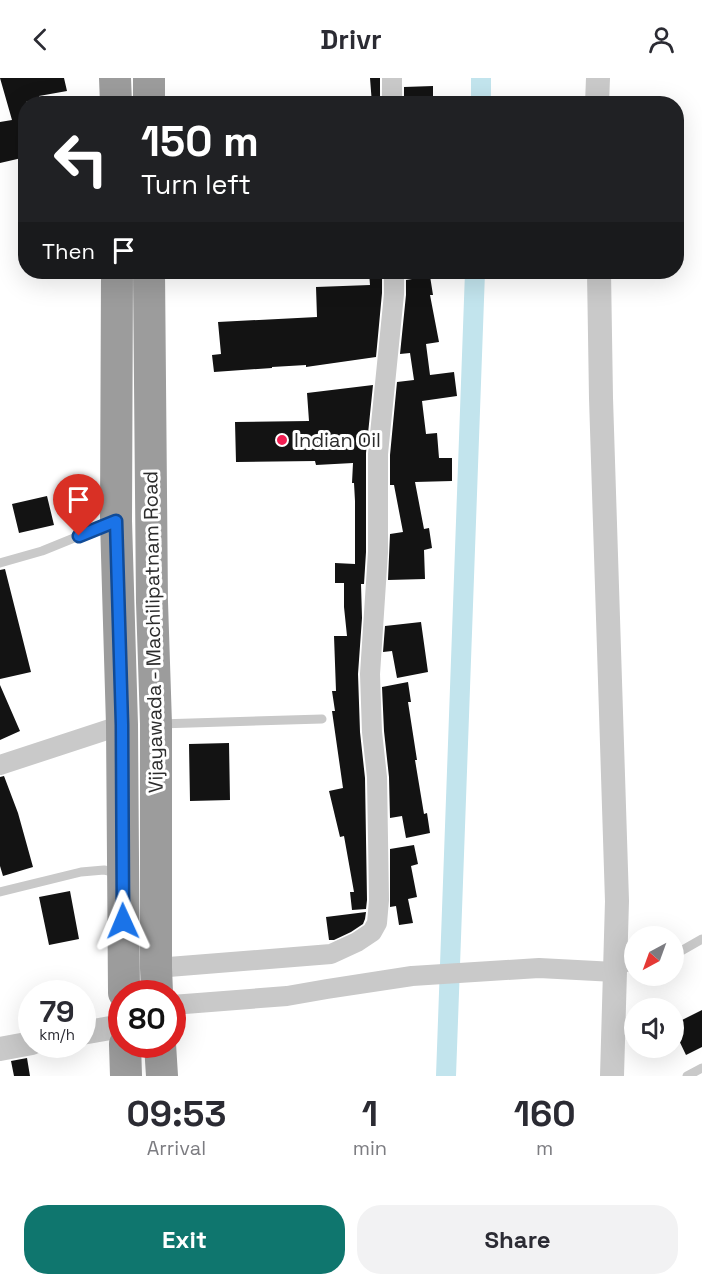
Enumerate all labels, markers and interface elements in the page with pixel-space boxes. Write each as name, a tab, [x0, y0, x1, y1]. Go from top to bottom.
text: Drivr	[320, 22, 382, 57]
icon: back	[24, 23, 57, 56]
icon: person	[645, 23, 678, 56]
text: 150 m	[141, 115, 259, 168]
icon: left	[42, 120, 120, 198]
text: Turn left	[141, 167, 251, 202]
icon: arrive	[107, 234, 140, 267]
text: Then	[42, 237, 95, 265]
place label: Indian Oil	[294, 427, 381, 453]
marker: Indian Oil	[275, 433, 289, 447]
street label: Vijayawada - Machilipatnam Road	[137, 471, 169, 793]
pin	[53, 474, 104, 536]
icon: arrive	[62, 483, 95, 516]
position arrow	[91, 889, 155, 953]
north arrow	[624, 926, 684, 986]
map controls	[624, 926, 684, 1058]
speed limit sign: 80	[108, 980, 186, 1058]
text: 79	[39, 992, 75, 1031]
button: sound	[624, 998, 684, 1058]
text: km/h	[39, 1025, 75, 1044]
text: 09:53	[126, 1091, 226, 1137]
text: 1	[362, 1091, 378, 1137]
text: 160	[514, 1091, 575, 1137]
text: Arrival	[147, 1135, 206, 1161]
text: min	[353, 1135, 387, 1161]
text: m	[536, 1135, 553, 1161]
button: Exit	[24, 1205, 345, 1274]
button: Share	[357, 1205, 678, 1274]

